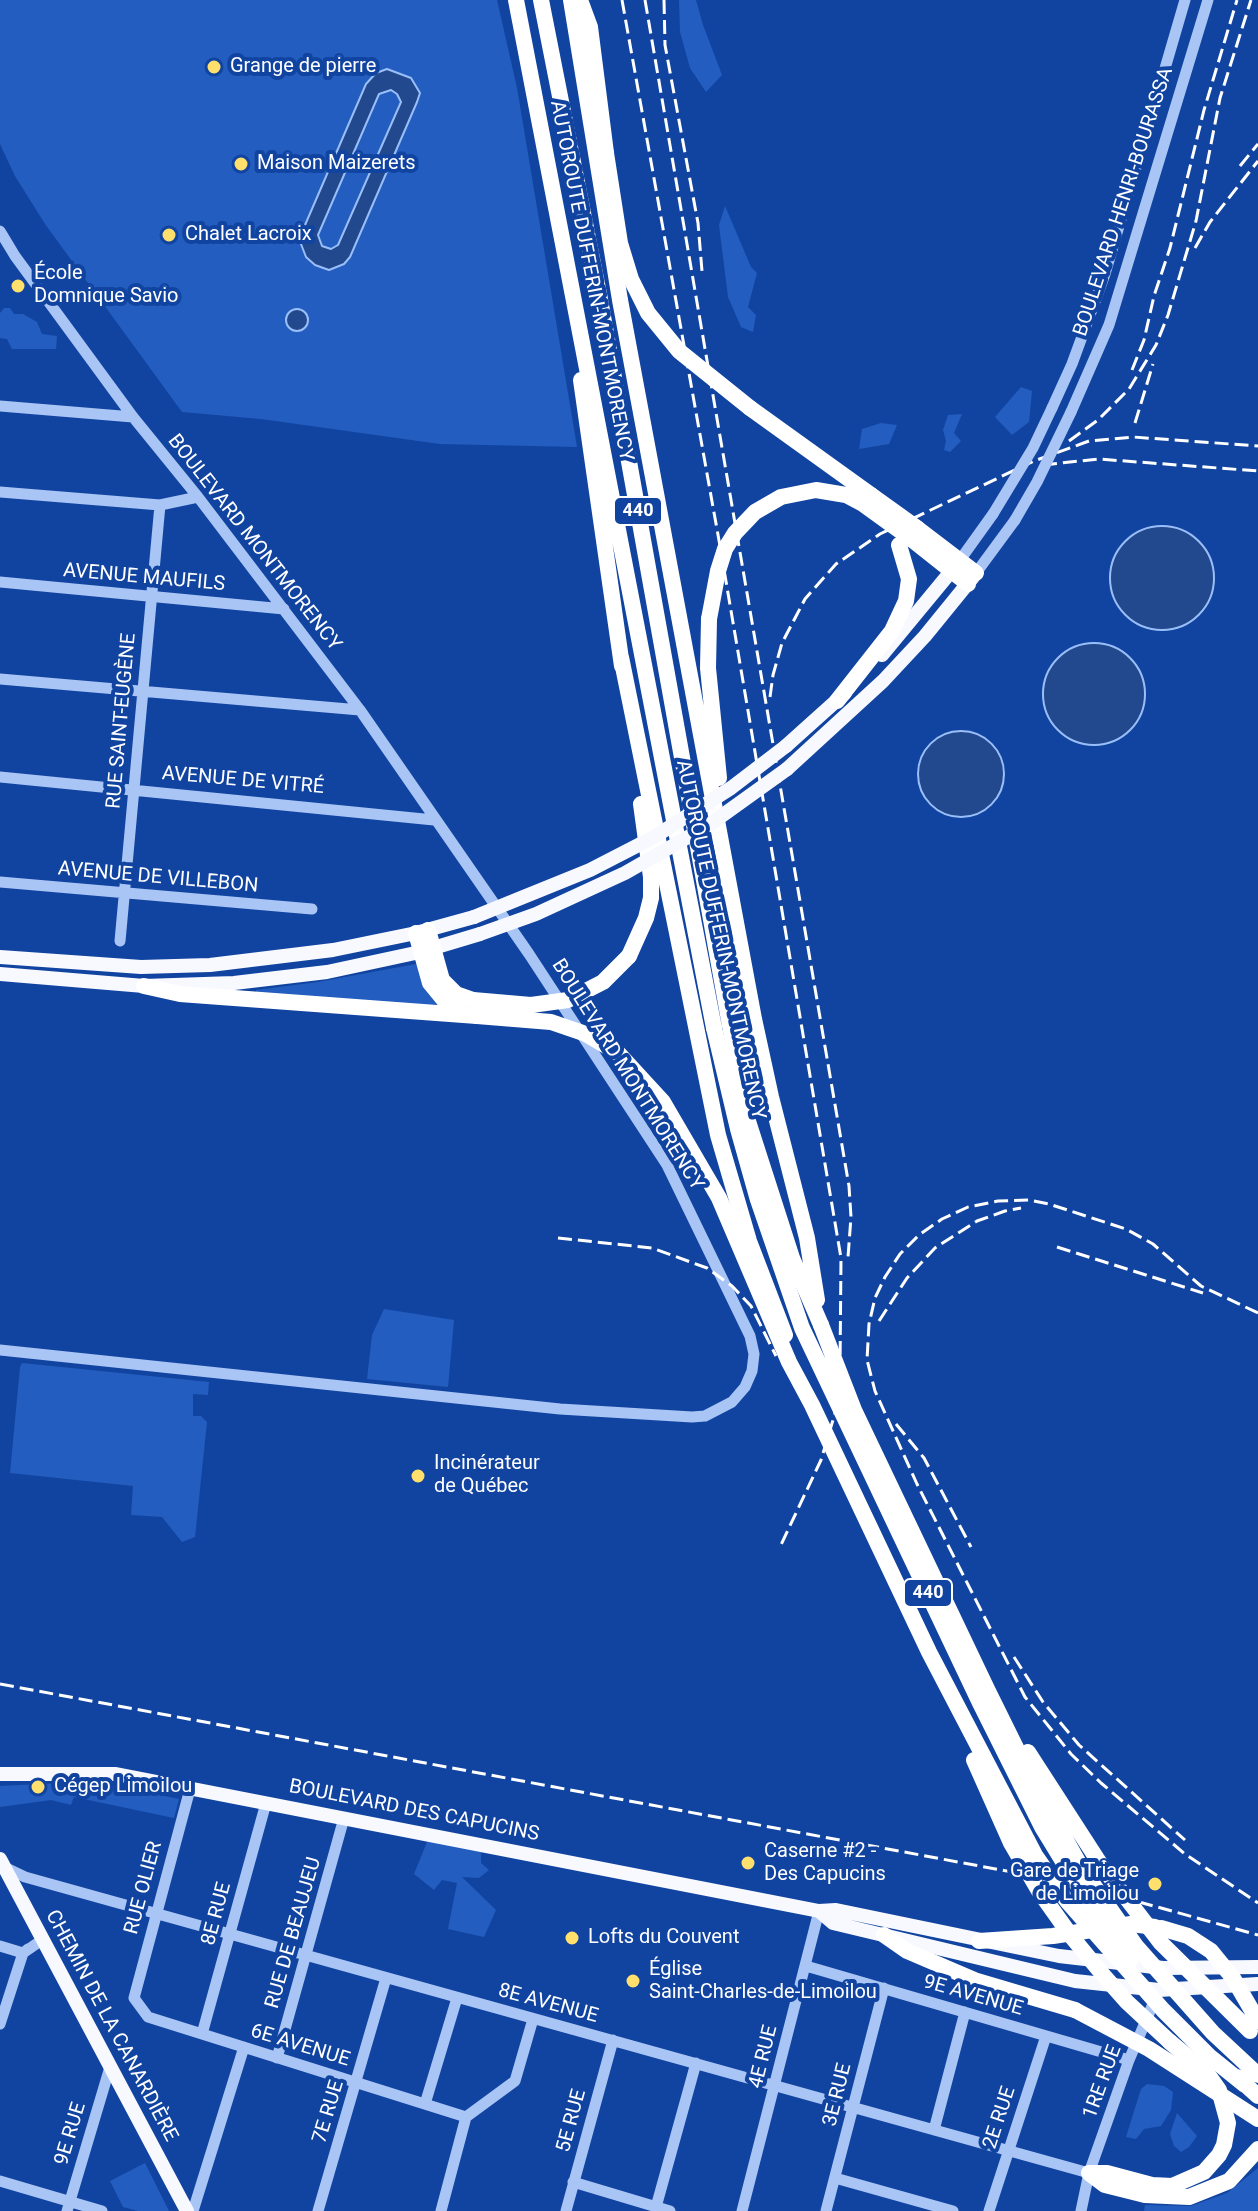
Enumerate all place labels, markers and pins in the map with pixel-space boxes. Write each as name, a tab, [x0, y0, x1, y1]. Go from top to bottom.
place label: Grange de pierre	[230, 55, 376, 79]
marker: Grange de pierre	[205, 58, 223, 76]
place label: Maison Maizerets	[257, 152, 416, 176]
marker: Maison Maizerets	[232, 155, 250, 173]
place label: Chalet Lacroix	[185, 223, 312, 247]
marker: Chalet Lacroix	[160, 226, 178, 244]
place label: École Domnique Savio	[34, 262, 179, 309]
marker: École Domnique Savio	[9, 277, 27, 295]
place label: Incinérateur de Québec	[434, 1452, 540, 1499]
marker: Incinérateur de Québec	[409, 1467, 427, 1485]
place label: Cégep Limoilou	[54, 1775, 192, 1799]
marker: Cégep Limoilou	[29, 1778, 47, 1796]
place label: Caserne #2 - Des Capucins	[764, 1840, 886, 1887]
marker: Caserne #2 - Des Capucins	[739, 1854, 757, 1872]
place label: Gare de Triage de Limoilou	[1010, 1860, 1139, 1907]
marker: Gare de Triage de Limoilou	[1146, 1875, 1164, 1893]
place label: Lofts du Couvent	[588, 1926, 739, 1950]
marker: Lofts du Couvent	[563, 1929, 581, 1947]
place label: Église Saint-Charles-de-Limoilou	[649, 1958, 877, 2005]
marker: Église Saint-Charles-de-Limoilou	[624, 1972, 642, 1990]

